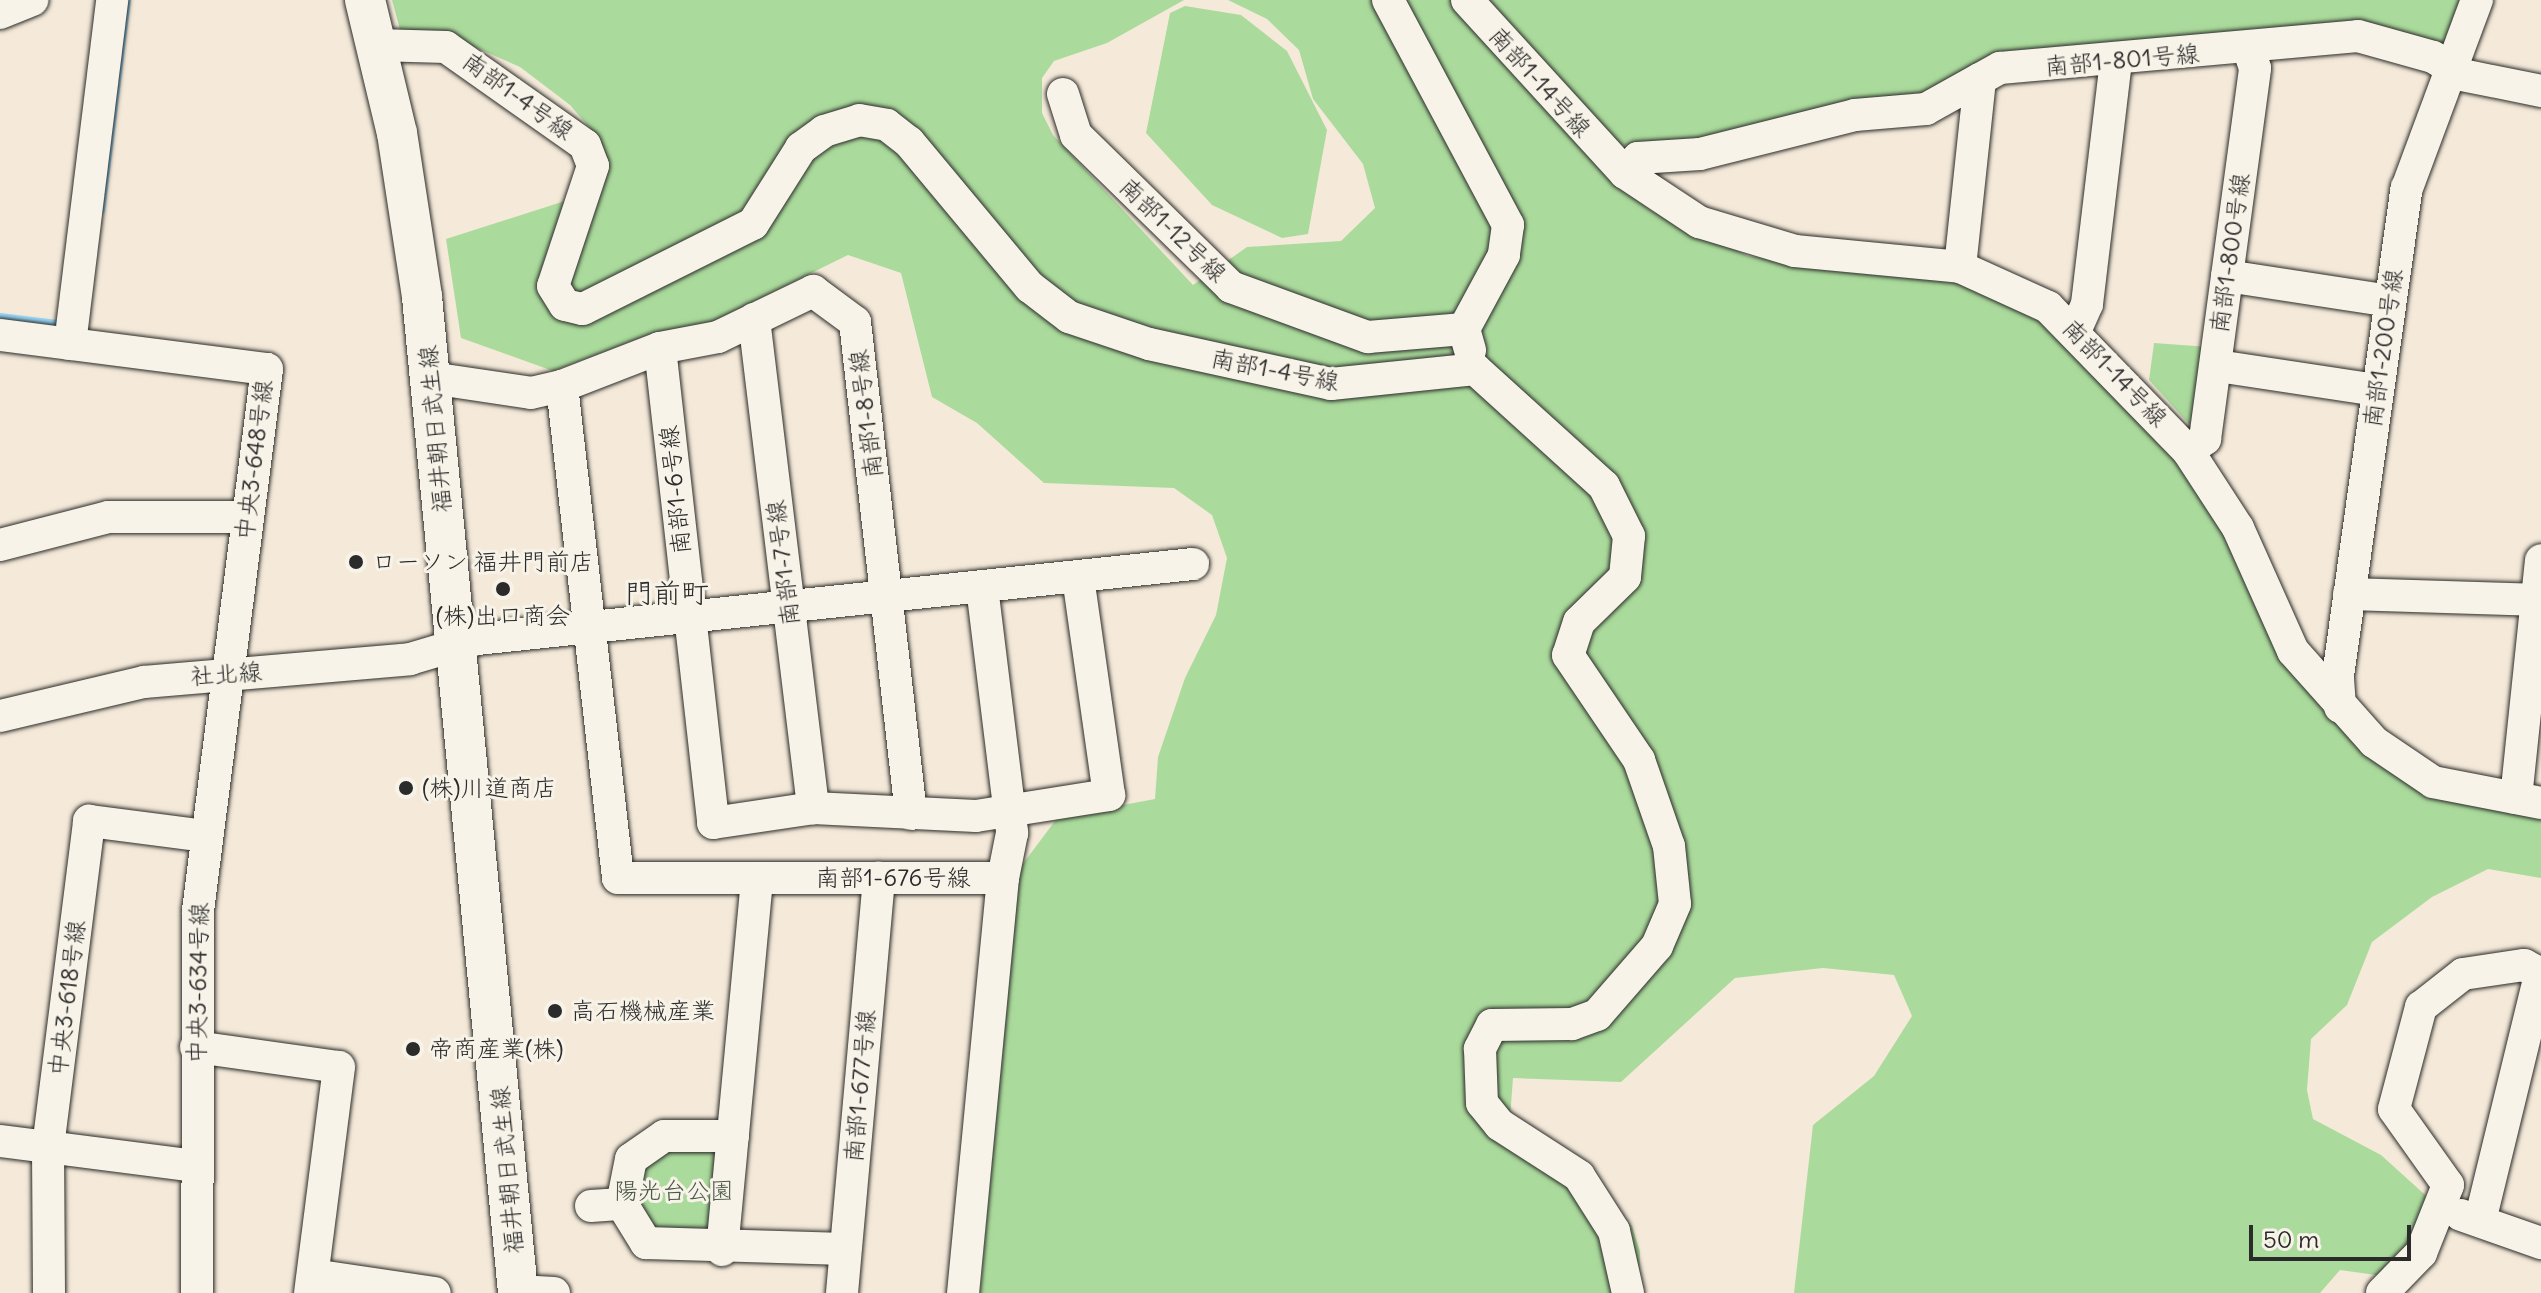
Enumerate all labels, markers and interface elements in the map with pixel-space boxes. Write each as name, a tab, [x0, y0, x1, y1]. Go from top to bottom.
street label: 南部1-14号線	[1483, 21, 1597, 143]
street label: 南部1-801号線	[2044, 39, 2200, 81]
street label: 南部1-4号線	[457, 46, 579, 146]
street label: 南部1-800号線	[2205, 171, 2255, 335]
street label: 南部1-12号線	[1114, 172, 1232, 288]
street label: 南部1-200号線	[2358, 267, 2408, 429]
street label: 南部1-14号線	[2057, 313, 2173, 433]
street label: 南部1-4号線	[1209, 343, 1341, 397]
street label: 福井朝日武生線	[413, 344, 457, 514]
street label: 南部1-8号線	[844, 348, 888, 480]
street label: 中央3-648号線	[230, 378, 278, 542]
street label: 南部1-6号線	[654, 424, 696, 556]
street label: 南部1-7号線	[761, 498, 805, 628]
place label: ローソン 福井門前店	[372, 548, 594, 576]
marker: ローソン 福井門前店	[347, 553, 365, 571]
district label: 門前町	[625, 576, 709, 610]
marker: (株)出口商会	[494, 580, 512, 598]
place label: (株)出口商会	[436, 602, 570, 630]
street label: 社北線	[189, 657, 263, 691]
place label: (株)川道商店	[422, 774, 557, 802]
marker: (株)川道商店	[397, 779, 415, 797]
street label: 南部1-676号線	[816, 864, 970, 892]
street label: 中央3-634号線	[182, 902, 214, 1064]
street label: 中央3-618号線	[43, 918, 91, 1078]
place label: 高石機械産業	[571, 997, 715, 1025]
marker: 高石機械産業	[546, 1002, 564, 1020]
street label: 南部1-677号線	[839, 1008, 881, 1164]
place label: 帝商産業(株)	[429, 1035, 564, 1063]
marker: 帝商産業(株)	[404, 1040, 422, 1058]
street label: 福井朝日武生線	[485, 1085, 529, 1255]
park label: 陽光台公園	[614, 1177, 734, 1205]
scale bar	[2253, 1209, 2415, 1259]
text: 50 m	[2263, 1224, 2319, 1254]

